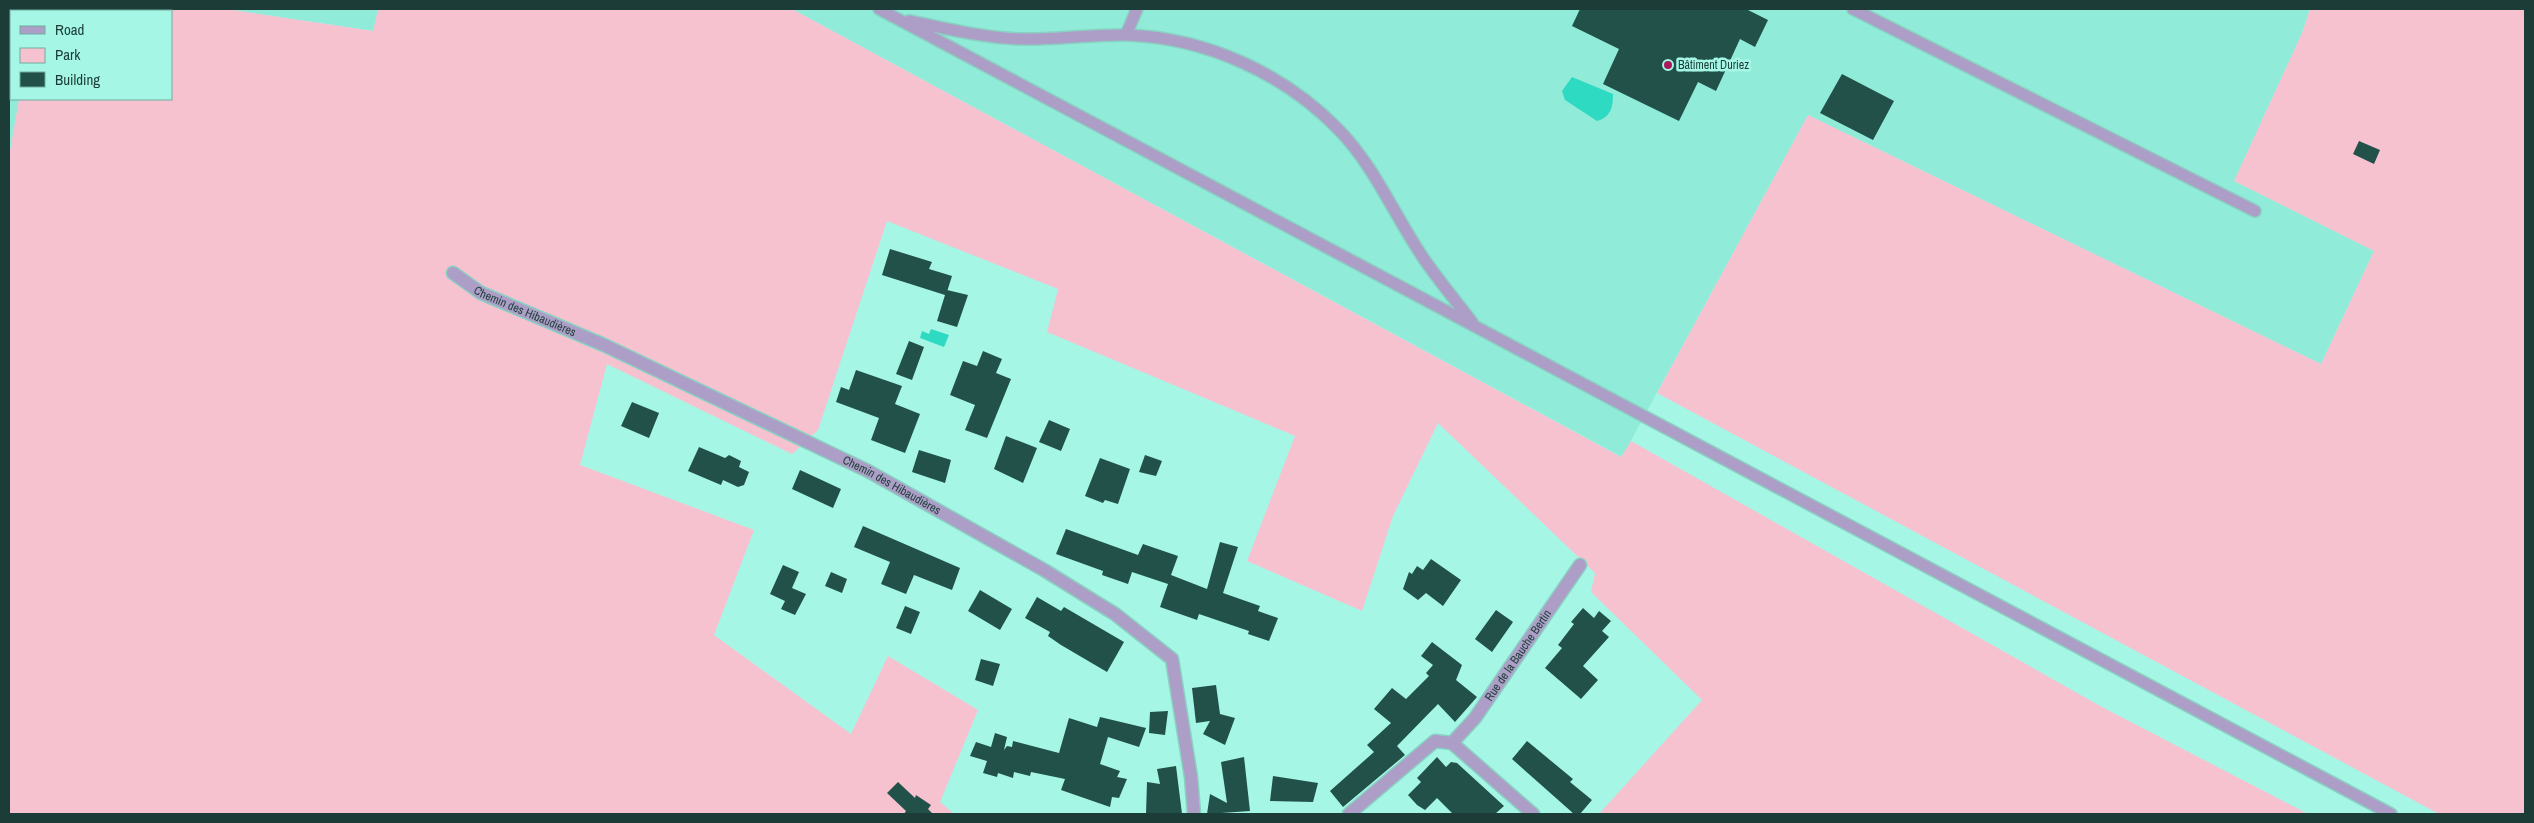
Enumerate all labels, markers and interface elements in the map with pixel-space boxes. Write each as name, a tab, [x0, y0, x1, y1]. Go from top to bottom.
legend	[10, 10, 172, 100]
text: Road	[55, 19, 84, 40]
text: Park	[55, 44, 81, 65]
place label: Bâtiment Duriez	[1678, 57, 1749, 73]
marker: Bâtiment Duriez	[1662, 59, 1674, 71]
text: Building	[55, 69, 100, 90]
street label: Chemin des Hibaudières	[470, 282, 579, 340]
street label: Chemin des Hibaudières	[840, 452, 944, 518]
street label: Rue de la Bauche Bertin	[1481, 606, 1555, 704]

